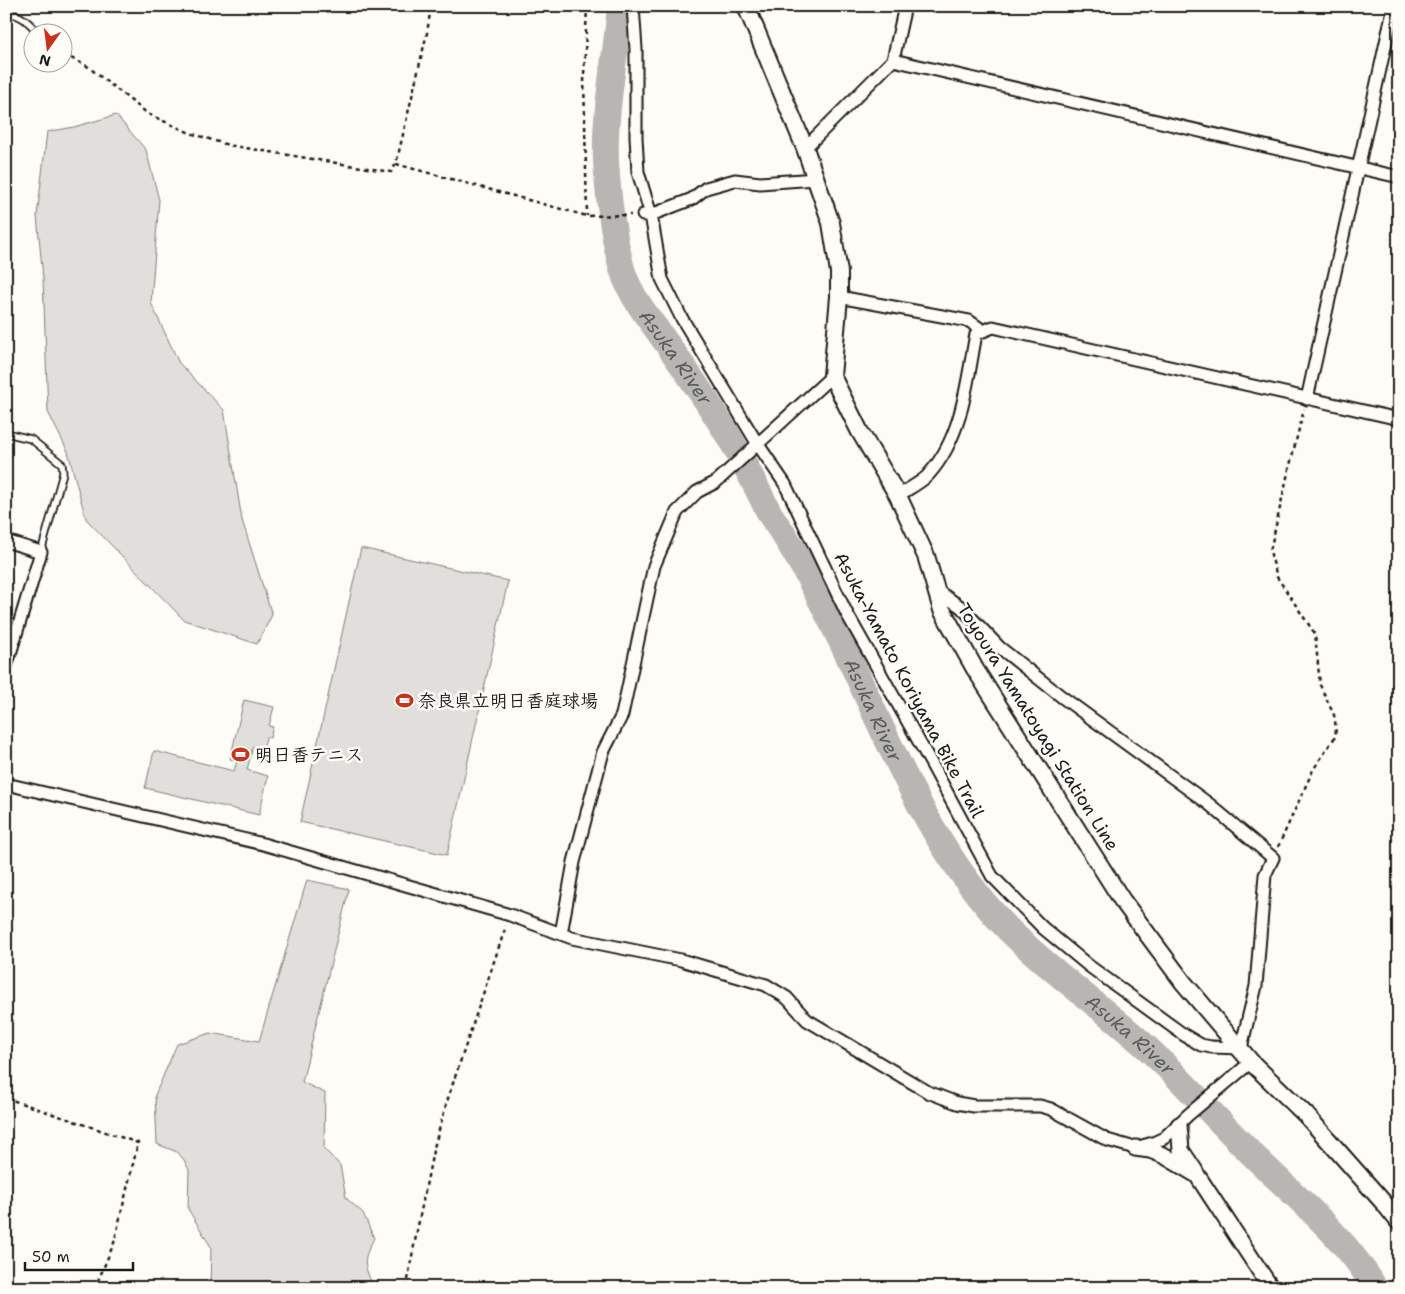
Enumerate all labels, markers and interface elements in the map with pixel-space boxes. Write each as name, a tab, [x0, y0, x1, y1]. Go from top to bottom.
north arrow	[22, 22, 72, 72]
text: N	[37, 51, 52, 71]
water label: Asuka River	[634, 305, 719, 410]
street label: Asuka-Yamato Koriyama Bike Trail	[829, 548, 990, 823]
street label: Toyoura Yamatoyagi Station Line	[952, 599, 1124, 855]
water label: Asuka River	[839, 654, 909, 767]
place label: 奈良県立明日香庭球場	[418, 689, 598, 713]
sports icon: 奈良県立明日香庭球場	[394, 691, 414, 711]
place label: 明日香テニス	[255, 743, 363, 767]
sports icon: 明日香テニス	[231, 745, 251, 765]
water label: Asuka River	[1080, 989, 1181, 1081]
scale bar	[25, 1239, 132, 1271]
text: 50 m	[32, 1247, 70, 1267]

